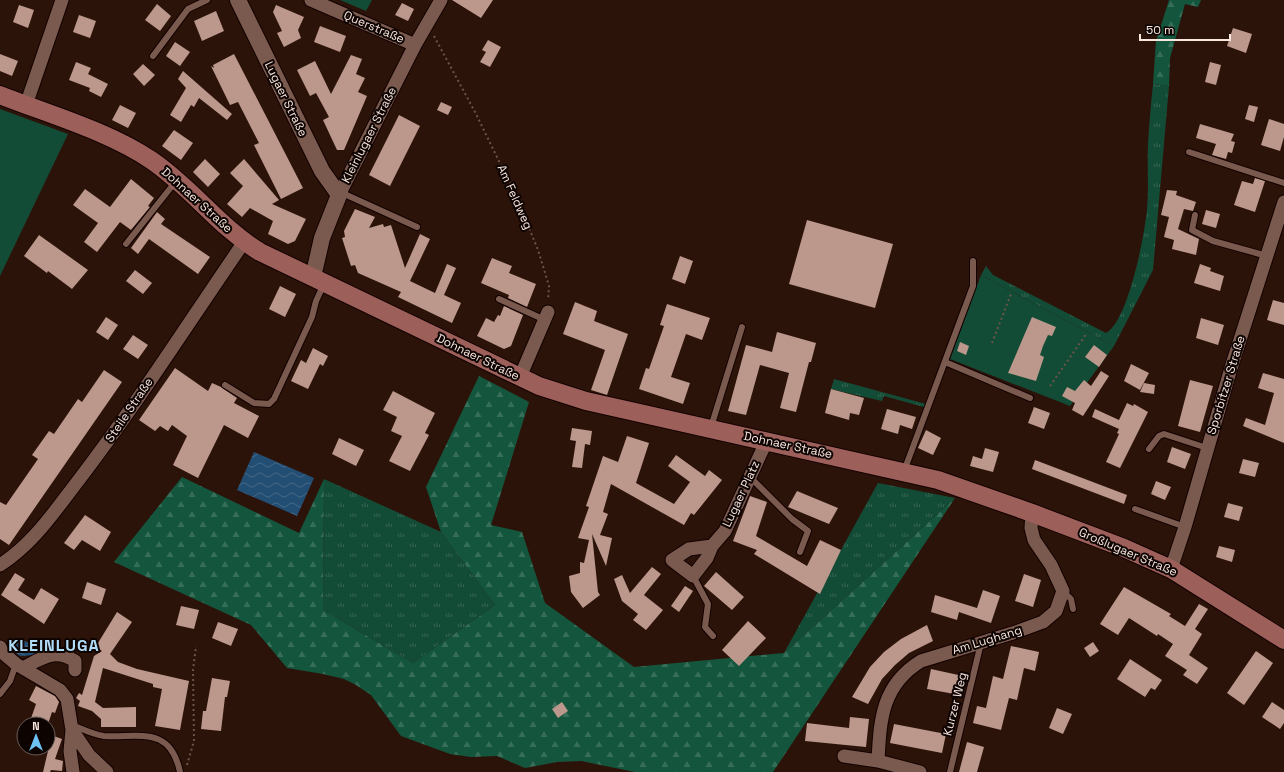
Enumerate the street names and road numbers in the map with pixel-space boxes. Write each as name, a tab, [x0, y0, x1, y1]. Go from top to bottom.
street label: Querstraße	[341, 7, 407, 47]
street label: Lugaer Straße	[261, 59, 311, 139]
street label: Kleinlugaer Straße	[338, 84, 400, 186]
street label: Am Feldweg	[494, 162, 536, 232]
street label: Dohnaer Straße	[158, 164, 236, 236]
street label: Dohnaer Straße	[434, 330, 522, 384]
street label: Sporbitzer Straße	[1203, 334, 1249, 436]
street label: Steile Straße	[102, 375, 156, 445]
street label: Dohnaer Straße	[742, 428, 834, 462]
street label: Lugaer Platz	[719, 458, 763, 530]
street label: Großlugaer Straße	[1076, 524, 1180, 580]
street label: Am Lughang	[950, 622, 1024, 658]
street label: Kurzer Weg	[939, 671, 971, 737]

